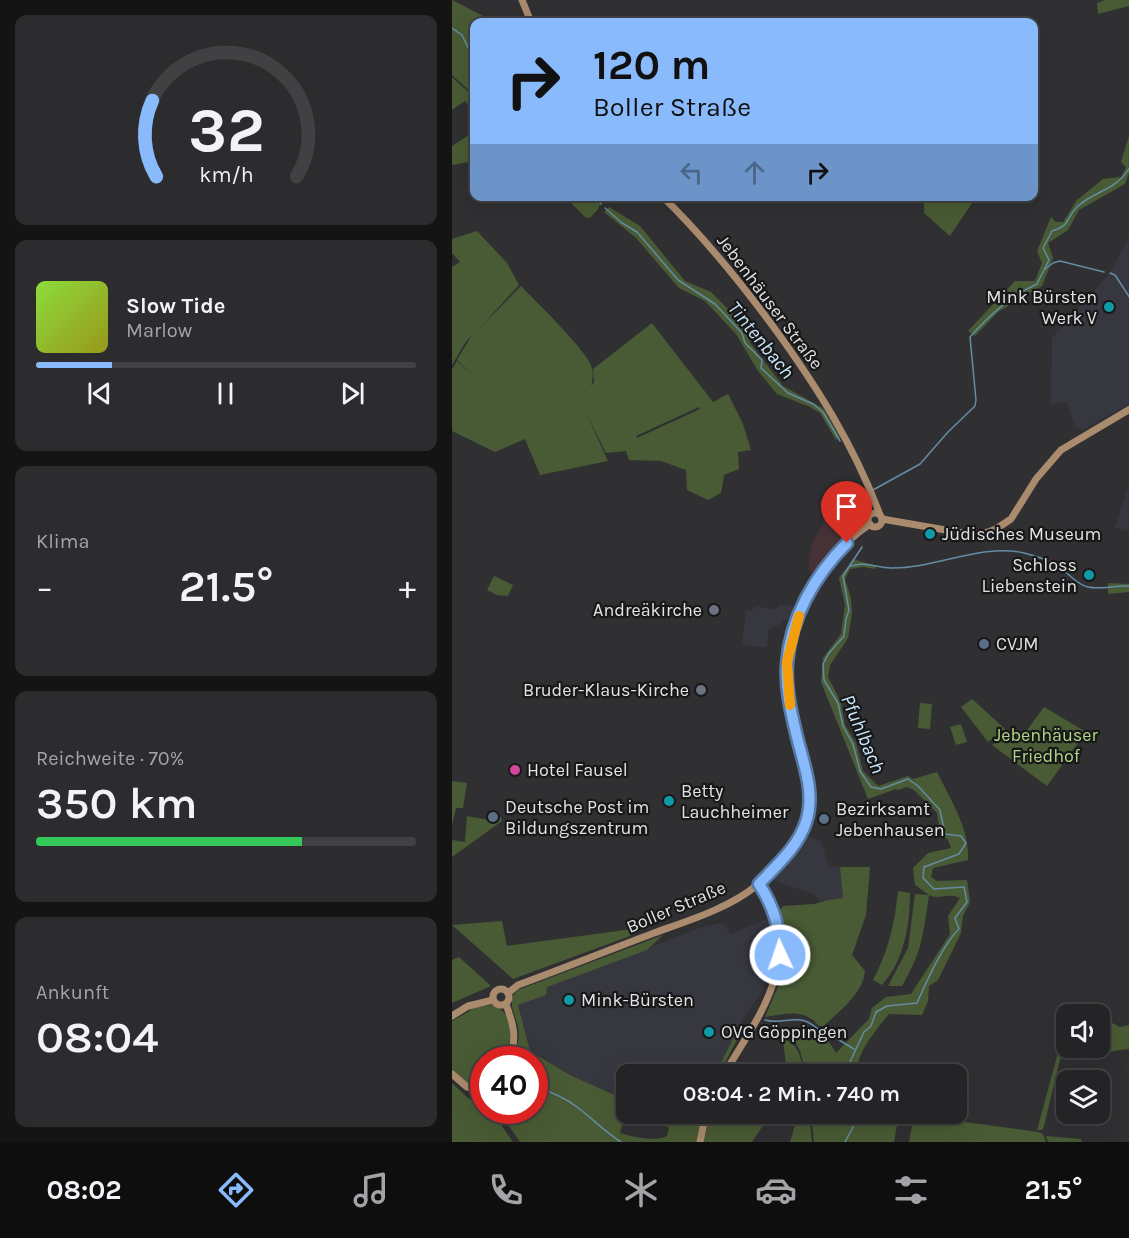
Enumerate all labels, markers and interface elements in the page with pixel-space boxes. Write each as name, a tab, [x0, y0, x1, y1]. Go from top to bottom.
text: 120 m	[593, 40, 710, 90]
icon: right	[494, 42, 572, 120]
text: Boller Straße	[593, 91, 751, 123]
text: 32	[188, 94, 264, 167]
icon: left	[675, 156, 708, 189]
icon: ahead	[738, 156, 771, 189]
icon: right	[801, 156, 834, 189]
text: km/h	[199, 163, 253, 188]
street label: Jebenhäuser Straße	[712, 230, 828, 374]
place label: Mink Bürsten Werk V	[986, 286, 1097, 329]
text: Slow Tide	[126, 293, 226, 319]
water label: Tintenbach	[723, 297, 799, 383]
marker: Mink Bürsten Werk V	[1102, 300, 1116, 314]
text: Marlow	[126, 319, 192, 342]
icon: previous	[83, 377, 116, 410]
icon: pause	[209, 377, 242, 410]
icon: next	[336, 377, 369, 410]
pin	[821, 481, 872, 543]
icon: arrive	[830, 490, 863, 523]
place label: Jüdisches Museum	[942, 523, 1101, 545]
marker: Jüdisches Museum	[923, 527, 937, 541]
text: Klima	[36, 530, 89, 553]
place label: Schloss Liebenstein	[982, 554, 1077, 597]
text: 21.5°	[179, 560, 273, 612]
text: −	[36, 568, 53, 606]
text: +	[399, 568, 416, 606]
marker: Schloss Liebenstein	[1082, 568, 1096, 582]
place label: Andreäkirche	[593, 599, 702, 621]
marker: Andreäkirche	[707, 603, 721, 617]
place label: CVJM	[996, 633, 1038, 655]
marker: CVJM	[977, 637, 991, 651]
place label: Bruder-Klaus-Kirche	[523, 679, 689, 701]
marker: Bruder-Klaus-Kirche	[694, 683, 708, 697]
water label: Pfuhlbach	[836, 691, 890, 777]
park label: Jebenhäuser Friedhof	[994, 724, 1099, 767]
text: Reichweite · 70%	[36, 747, 184, 770]
place label: Hotel Fausel	[527, 759, 628, 781]
marker: Hotel Fausel	[508, 763, 522, 777]
text: 350 km	[36, 777, 198, 829]
place label: Betty Lauchheimer	[681, 780, 789, 823]
marker: Betty Lauchheimer	[662, 794, 676, 808]
place label: Deutsche Post im Bildungszentrum	[505, 796, 649, 839]
place label: Bezirksamt Jebenhausen	[836, 798, 945, 841]
marker: Deutsche Post im Bildungszentrum	[486, 810, 500, 824]
marker: Bezirksamt Jebenhausen	[817, 812, 831, 826]
street label: Boller Straße	[623, 876, 729, 938]
position arrow	[748, 923, 812, 987]
text: Ankunft	[36, 981, 109, 1004]
place label: Mink-Bürsten	[581, 989, 694, 1011]
marker: Mink-Bürsten	[562, 993, 576, 1007]
map controls	[1056, 1004, 1110, 1124]
button: sound	[1056, 1004, 1110, 1058]
text: 08:04	[36, 1011, 159, 1063]
place label: OVG Göppingen	[721, 1021, 847, 1043]
marker: OVG Göppingen	[702, 1025, 716, 1039]
speed limit sign: 40	[470, 1046, 548, 1124]
button: layers	[1056, 1070, 1110, 1124]
text: 08:04 · 2 Min. · 740 m	[683, 1081, 900, 1107]
icon: directions	[215, 1169, 257, 1211]
icon: music	[350, 1169, 392, 1211]
icon: phone	[485, 1169, 527, 1211]
icon: climate	[620, 1169, 662, 1211]
icon: car	[755, 1169, 797, 1211]
icon: filters	[890, 1169, 932, 1211]
text: 08:02	[46, 1174, 122, 1206]
text: 21.5°	[1025, 1174, 1082, 1206]

